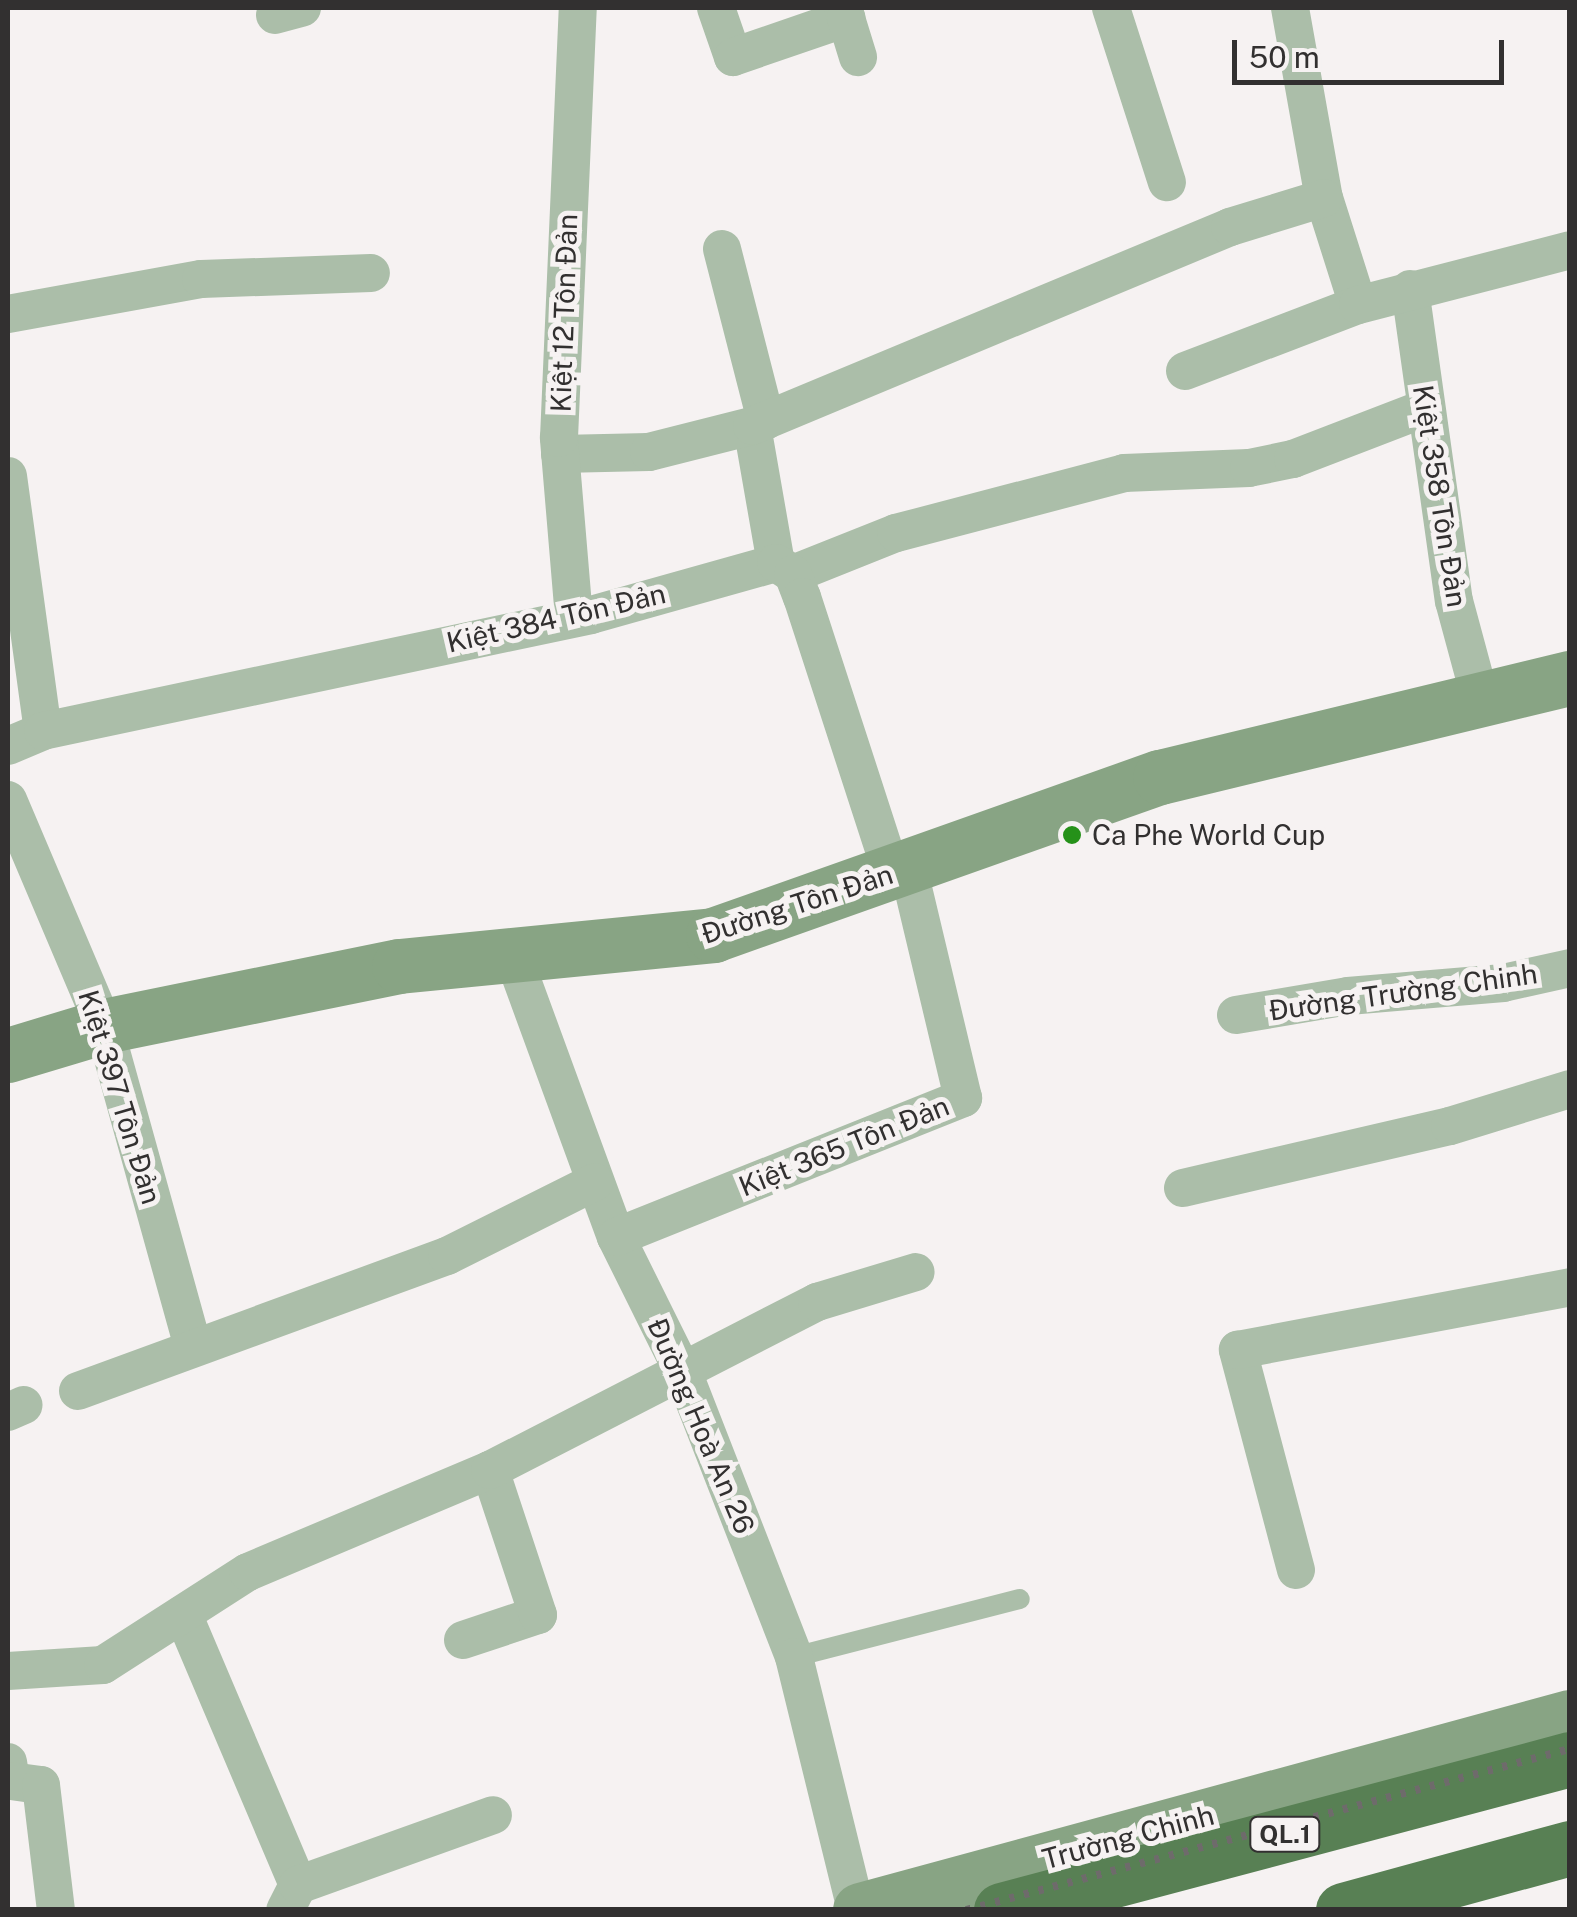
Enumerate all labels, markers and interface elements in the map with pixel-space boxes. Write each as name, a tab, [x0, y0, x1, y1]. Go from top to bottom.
scale bar	[1237, 20, 1510, 82]
text: 50 m	[1249, 39, 1320, 75]
street label: Kiệt 12 Tôn Đản	[544, 213, 584, 413]
street label: Kiệt 358 Tôn Đản	[1406, 383, 1474, 609]
street label: Kiệt 384 Tôn Đản	[443, 576, 669, 660]
place label: Ca Phe World Cup	[1092, 818, 1326, 852]
marker: Ca Phe World Cup	[1061, 824, 1083, 846]
street label: Đường Tôn Đản	[697, 857, 897, 951]
street label: Đường Trường Chinh	[1266, 957, 1540, 1027]
street label: Kiệt 397 Tôn Đản	[71, 986, 169, 1208]
street label: Kiệt 365 Tôn Đản	[734, 1089, 954, 1203]
street label: Đường Hoà An 26	[640, 1313, 762, 1539]
street label: Trường Chinh	[1038, 1798, 1218, 1876]
road number: QL.1	[1248, 1814, 1322, 1854]

